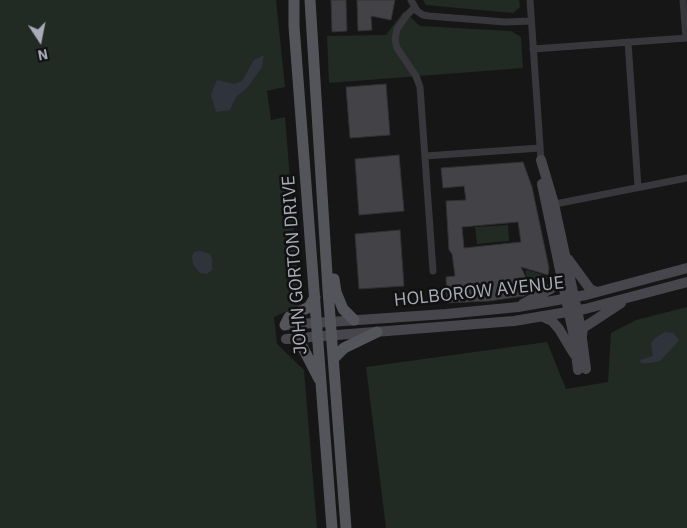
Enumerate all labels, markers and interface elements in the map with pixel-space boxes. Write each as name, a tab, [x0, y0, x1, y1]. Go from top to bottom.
north arrow	[15, 15, 65, 65]
text: N	[36, 45, 50, 65]
street label: JOHN GORTON DRIVE	[278, 175, 312, 355]
street label: HOLBOROW AVENUE	[393, 272, 565, 312]

